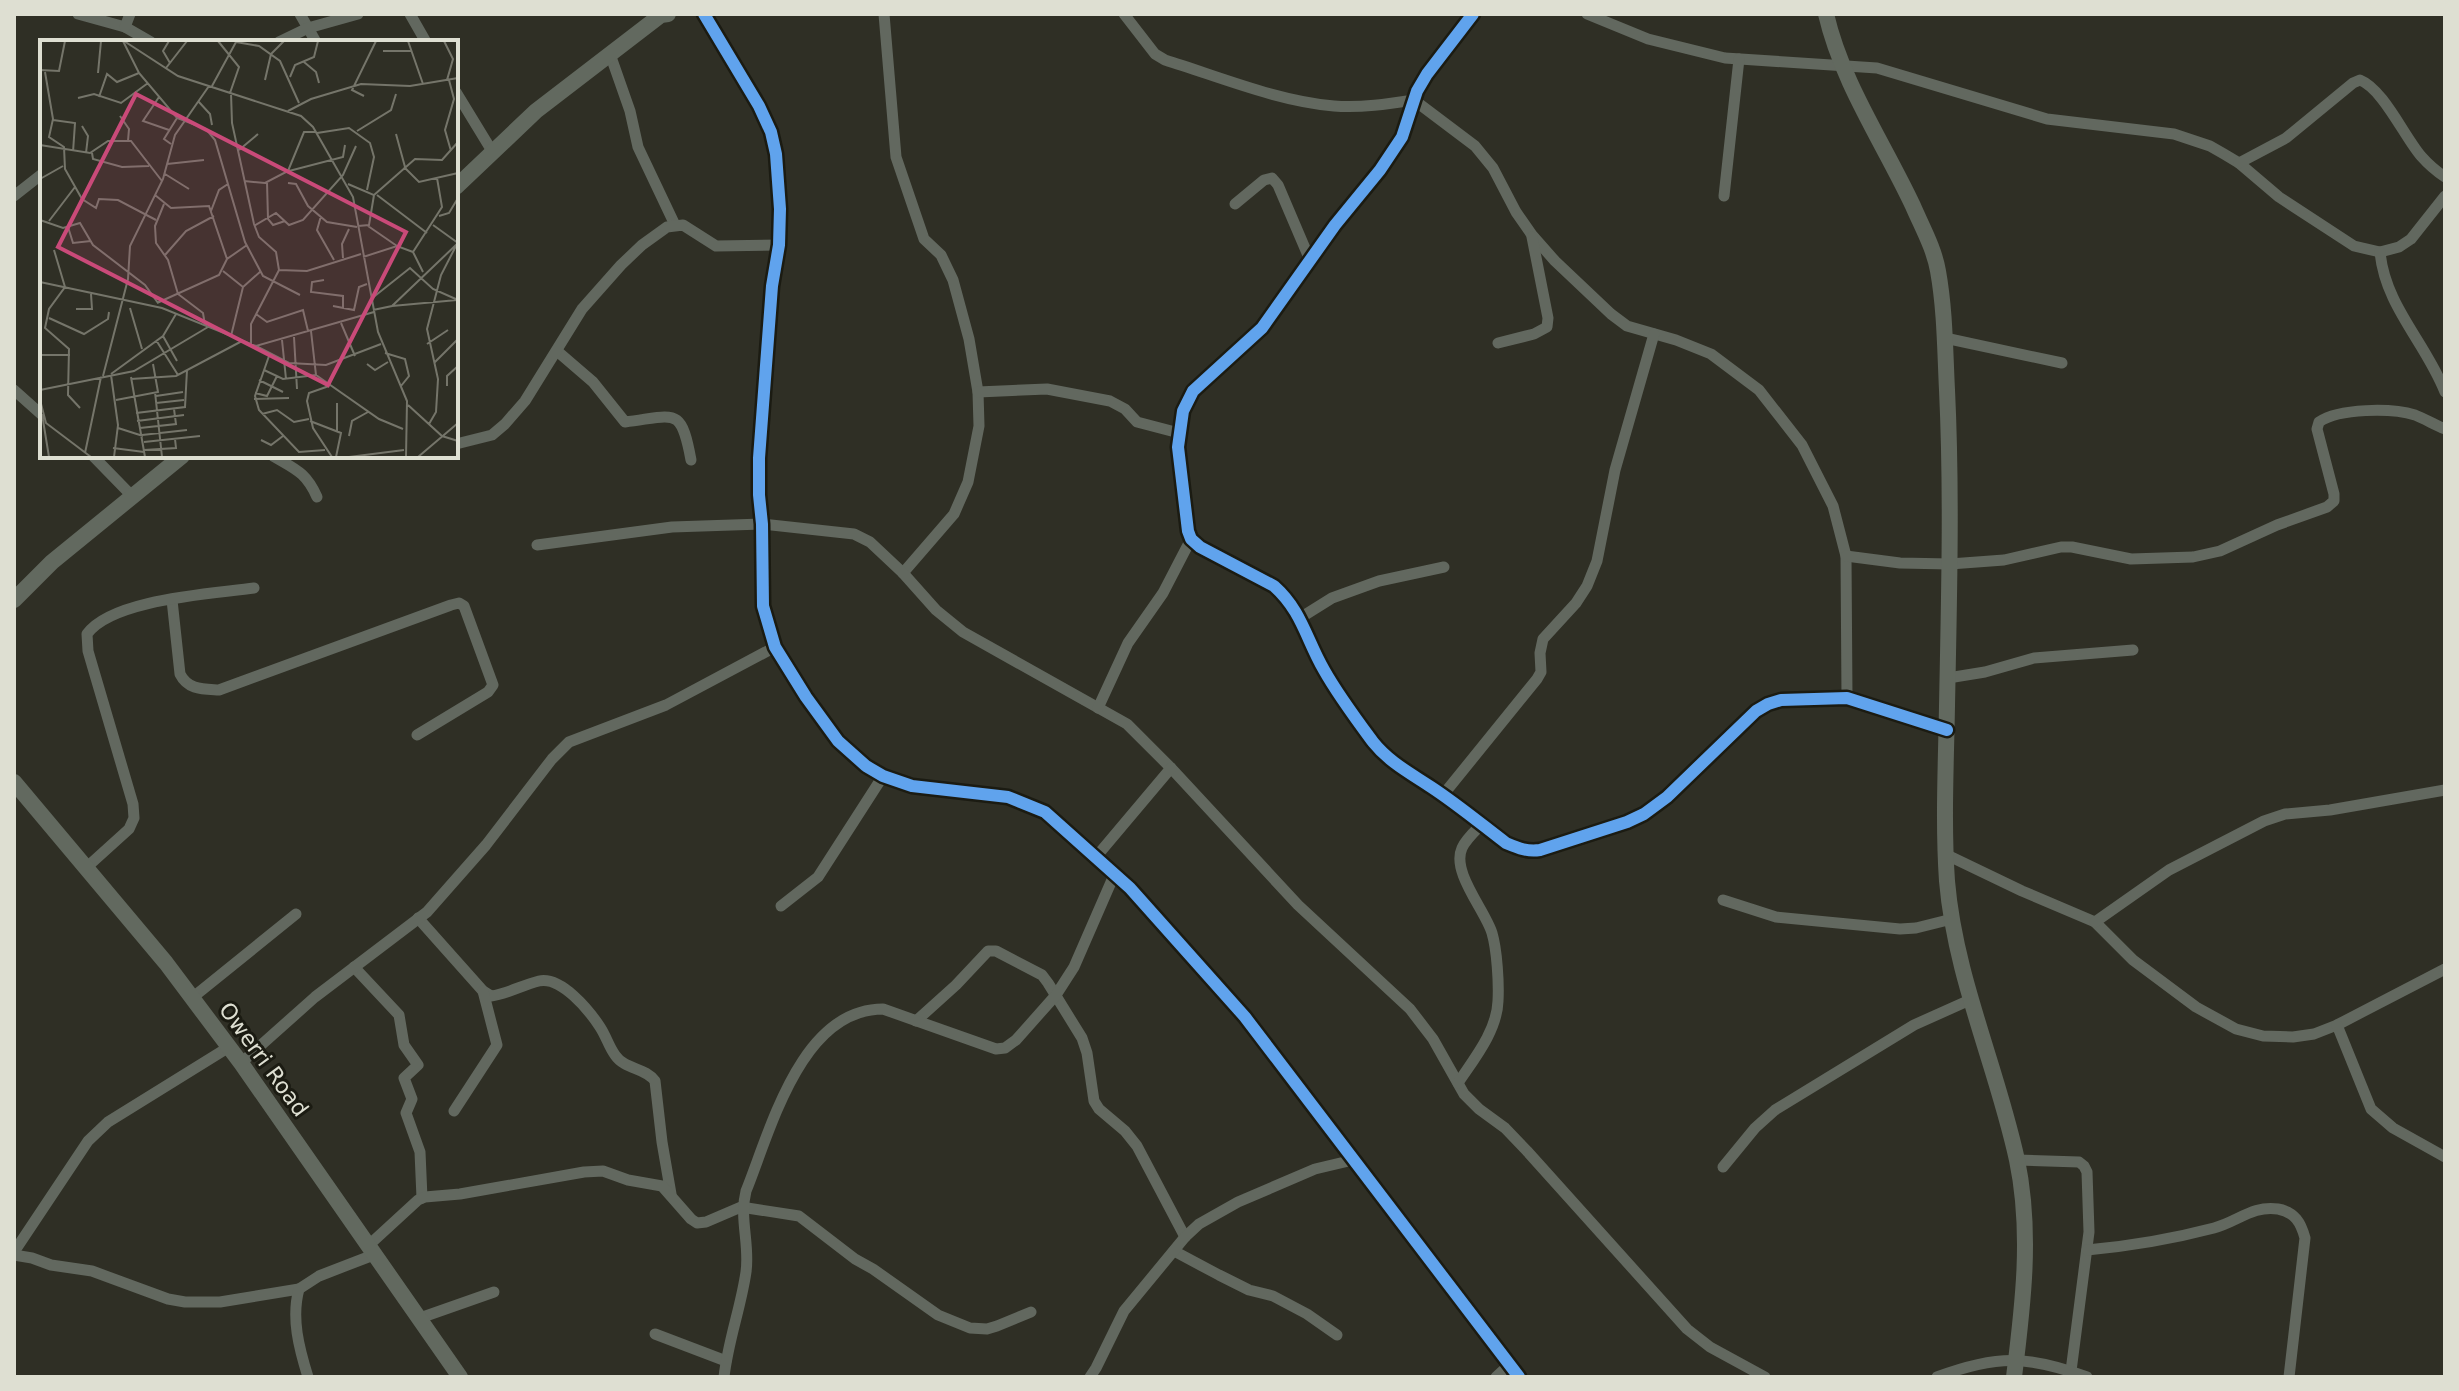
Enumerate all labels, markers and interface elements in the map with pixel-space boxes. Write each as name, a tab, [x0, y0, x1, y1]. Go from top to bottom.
inset map	[40, 40, 458, 458]
street label: Owerri Road	[214, 997, 313, 1121]

